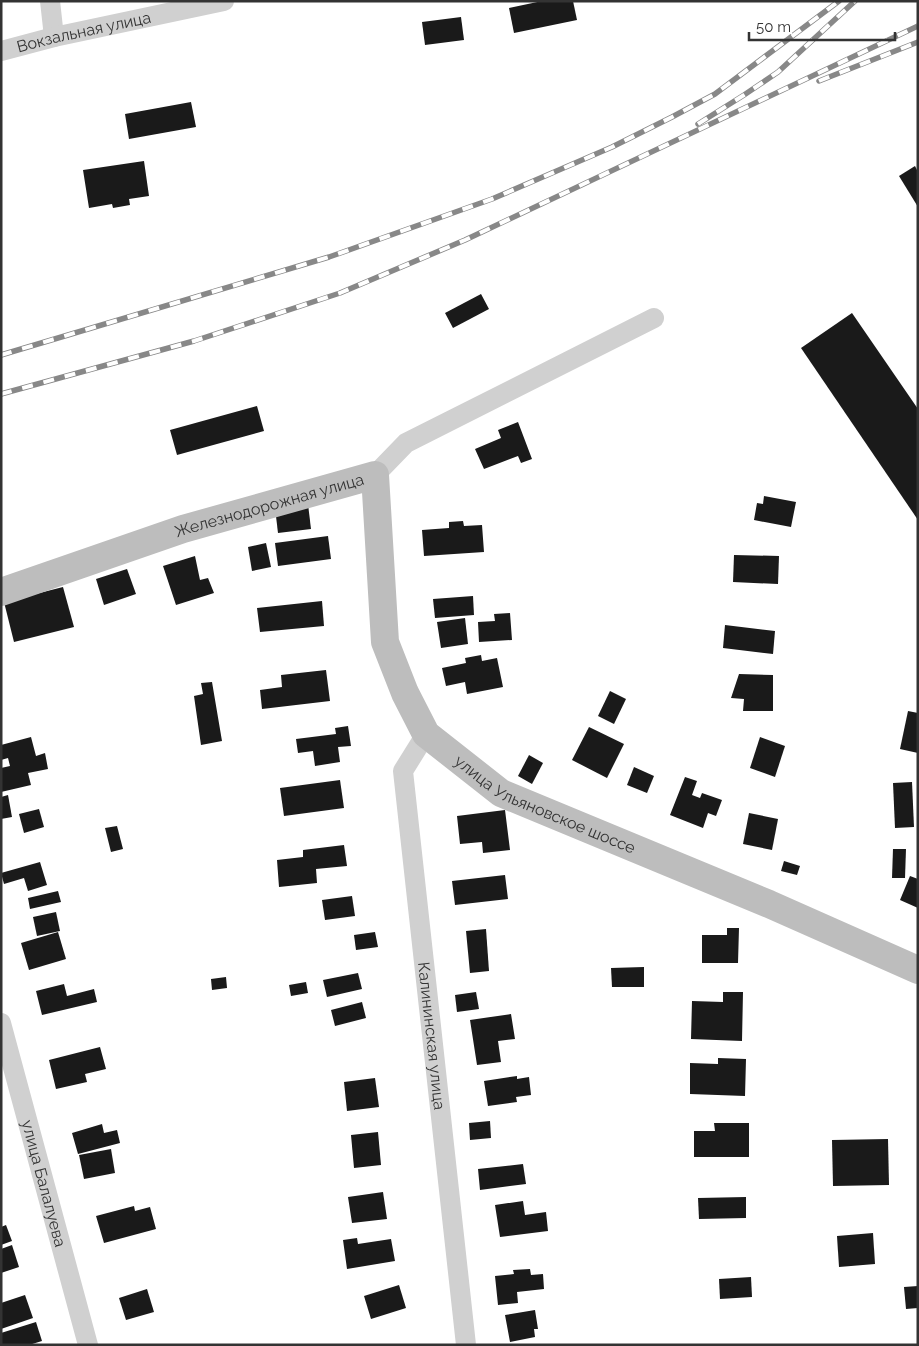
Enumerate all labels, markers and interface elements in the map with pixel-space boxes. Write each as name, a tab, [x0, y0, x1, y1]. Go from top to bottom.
street label: Вокзальная улица	[15, 7, 152, 56]
scale bar	[749, 10, 895, 42]
text: 50 m	[756, 18, 791, 36]
street label: Железнодорожная улица	[172, 469, 366, 541]
street label: улица Ульяновское шоссе	[451, 751, 638, 857]
street label: Калининская улица	[415, 961, 450, 1111]
street label: улица Балалуева	[18, 1118, 71, 1249]

